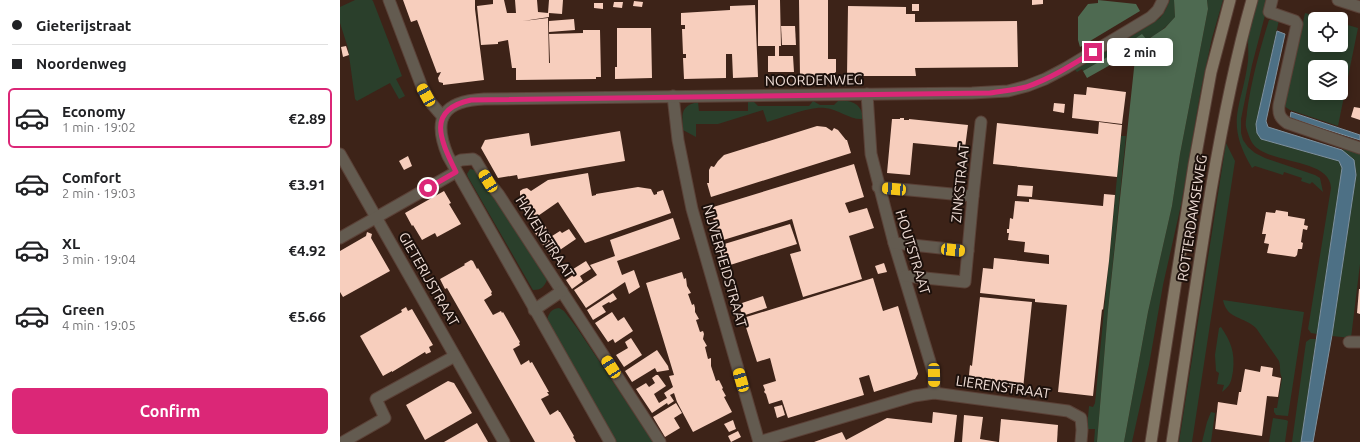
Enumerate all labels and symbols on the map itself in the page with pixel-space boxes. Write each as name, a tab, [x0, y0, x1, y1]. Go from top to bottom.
callout: 2 min	[1107, 38, 1173, 66]
route end	[1084, 43, 1102, 61]
street label: NOORDENWEG	[765, 71, 863, 89]
car	[415, 82, 437, 108]
street label: ZINKSTRAAT	[948, 142, 972, 224]
street label: ROTTERDAMSEWEG	[1174, 154, 1210, 282]
car	[477, 168, 499, 194]
route start	[419, 179, 437, 197]
car	[882, 182, 906, 196]
street label: HAVENSTRAAT	[512, 193, 578, 281]
street label: NIJVERHEIDSTRAAT	[700, 203, 750, 329]
street label: HOUTSTRAAT	[893, 208, 934, 297]
street label: GIETERIJSTRAAT	[396, 229, 462, 329]
car	[940, 243, 966, 257]
car	[599, 354, 623, 380]
car	[928, 363, 940, 387]
car	[732, 367, 750, 393]
street label: LIERENSTRAAT	[955, 372, 1051, 402]

